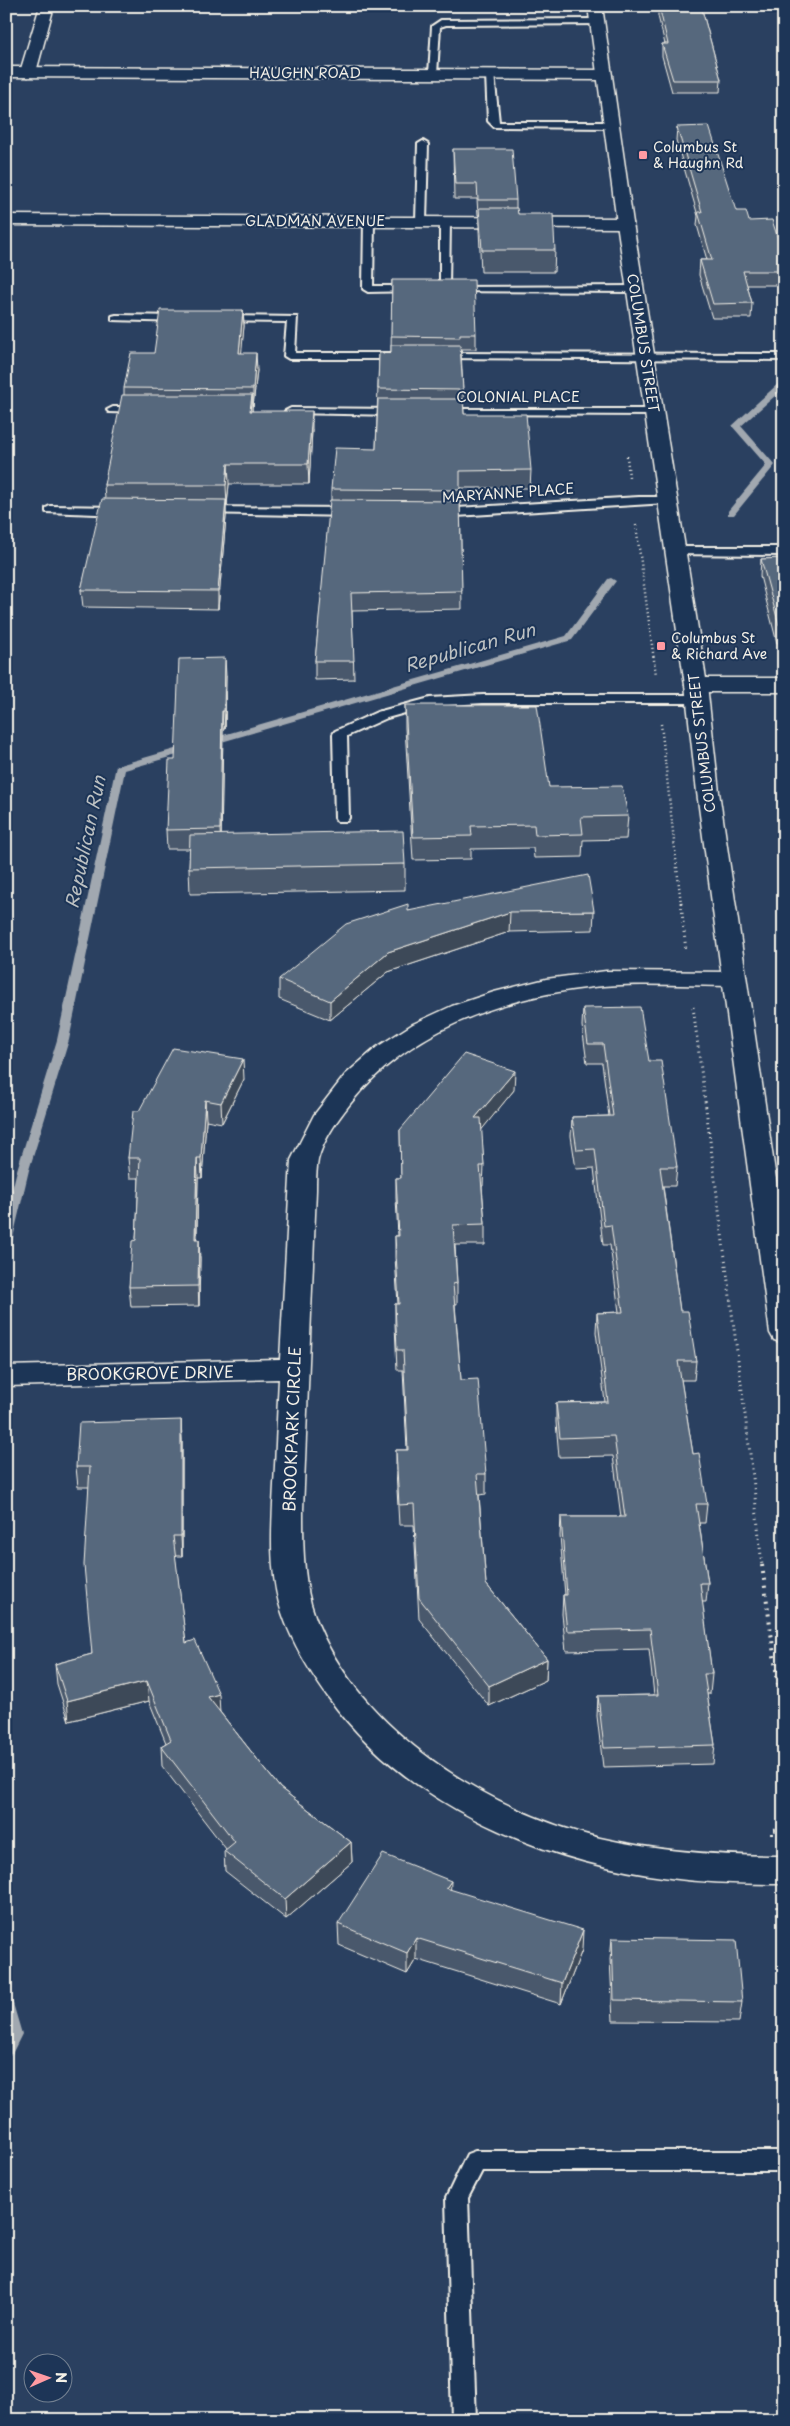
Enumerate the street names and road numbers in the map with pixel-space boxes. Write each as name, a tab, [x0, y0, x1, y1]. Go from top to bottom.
street label: HAUGHN ROAD	[249, 62, 361, 83]
street label: GLADMAN AVENUE	[245, 210, 385, 231]
street label: COLUMBUS STREET	[622, 272, 665, 414]
street label: COLONIAL PLACE	[456, 386, 580, 407]
street label: MARYANNE PLACE	[441, 477, 575, 508]
street label: COLUMBUS STREET	[682, 672, 720, 814]
street label: BROOKPARK CIRCLE	[276, 1346, 306, 1512]
street label: BROOKGROVE DRIVE	[66, 1359, 234, 1385]

